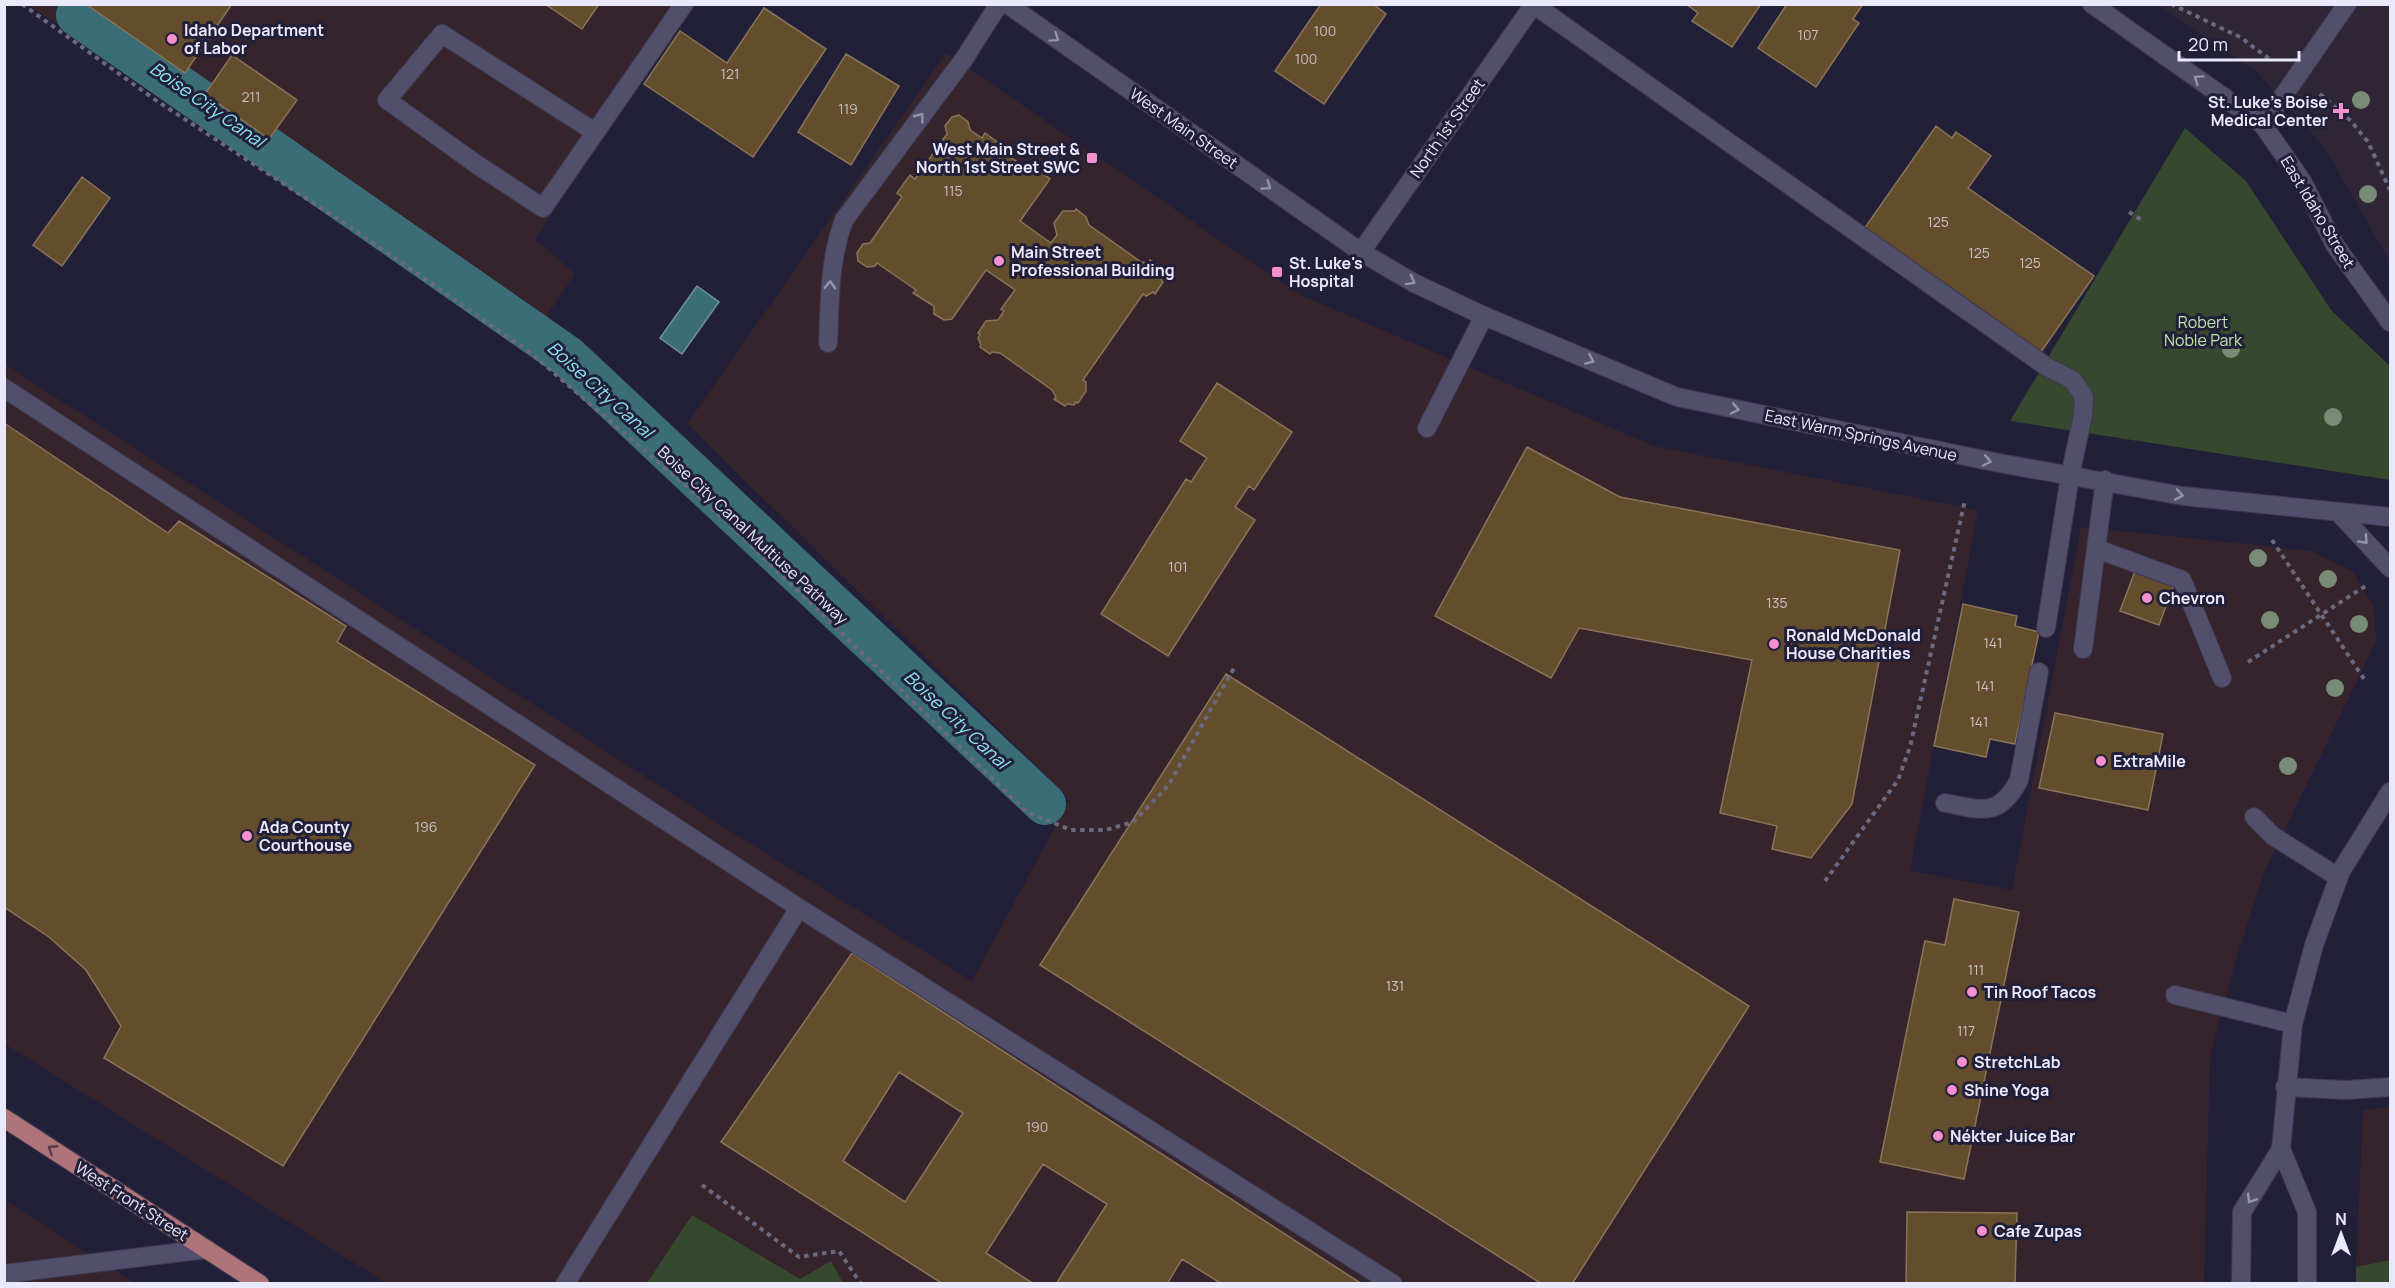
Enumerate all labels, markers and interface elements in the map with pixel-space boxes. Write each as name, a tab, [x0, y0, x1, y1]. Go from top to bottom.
place label: Idaho Department of Labor	[184, 19, 324, 59]
house number: 100	[1314, 21, 1336, 40]
scale bar	[2179, 24, 2299, 62]
house number: 107	[1797, 25, 1819, 44]
one-way arrow	[1049, 31, 1060, 42]
marker: Idaho Department of Labor	[165, 32, 179, 46]
text: 20 m	[2188, 32, 2228, 56]
house number: 100	[1295, 49, 1317, 68]
water label: Boise City Canal	[146, 56, 272, 154]
house number: 121	[721, 64, 739, 83]
street label: North 1st Street	[1405, 74, 1489, 182]
one-way arrow	[2193, 75, 2204, 86]
street label: West Main Street	[1126, 83, 1242, 173]
house number: 211	[242, 87, 260, 106]
place label: St. Luke's Boise Medical Center	[2208, 91, 2328, 131]
house number: 119	[838, 99, 858, 118]
marker: St. Luke's Boise Medical Center	[2332, 102, 2350, 120]
one-way arrow	[913, 113, 924, 124]
place label: West Main Street & North 1st Street SWC	[916, 138, 1080, 178]
marker: West Main Street & North 1st Street SWC	[1085, 151, 1099, 165]
street label: East Idaho Street	[2276, 152, 2360, 272]
one-way arrow	[1260, 179, 1271, 190]
house number: 115	[943, 181, 963, 200]
house number: 125	[1927, 212, 1949, 231]
place label: Main Street Professional Building	[1011, 241, 1175, 281]
house number: 125	[1968, 243, 1990, 262]
place label: St. Luke's Hospital	[1289, 252, 1363, 292]
house number: 125	[2019, 253, 2041, 272]
marker: Main Street Professional Building	[992, 254, 1006, 268]
marker: St. Luke's Hospital	[1270, 265, 1284, 279]
one-way arrow	[1405, 274, 1416, 285]
one-way arrow	[824, 280, 837, 289]
park label: Robert Noble Park	[2164, 311, 2243, 351]
water label: Boise City Canal	[543, 335, 661, 445]
one-way arrow	[1583, 353, 1594, 365]
one-way arrow	[1729, 401, 1739, 414]
street label: East Warm Springs Avenue	[1763, 404, 1959, 466]
street label: Boise City Canal Multiuse Pathway	[653, 441, 853, 630]
one-way arrow	[1982, 453, 1992, 466]
one-way arrow	[2175, 488, 2184, 500]
one-way arrow	[2357, 533, 2368, 543]
house number: 101	[1168, 557, 1188, 576]
place label: Chevron	[2159, 587, 2225, 609]
marker: Chevron	[2140, 591, 2154, 605]
house number: 135	[1766, 593, 1788, 612]
place label: Ronald McDonald House Charities	[1786, 624, 1921, 664]
house number: 141	[1983, 633, 2003, 652]
marker: Ronald McDonald House Charities	[1767, 637, 1781, 651]
water label: Boise City Canal	[899, 665, 1016, 776]
house number: 141	[1975, 676, 1995, 695]
house number: 141	[1969, 712, 1989, 731]
place label: ExtraMile	[2113, 750, 2186, 772]
marker: ExtraMile	[2094, 754, 2108, 768]
place label: Ada County Courthouse	[259, 816, 353, 856]
house number: 196	[415, 817, 437, 836]
marker: Ada County Courthouse	[240, 829, 254, 843]
house number: 111	[1968, 960, 1984, 979]
house number: 131	[1386, 976, 1404, 995]
place label: Tin Roof Tacos	[1984, 981, 2096, 1003]
marker: Tin Roof Tacos	[1965, 985, 1979, 999]
house number: 117	[1957, 1021, 1975, 1040]
place label: StretchLab	[1974, 1051, 2061, 1073]
marker: StretchLab	[1955, 1055, 1969, 1069]
place label: Shine Yoga	[1964, 1079, 2049, 1101]
marker: Shine Yoga	[1945, 1083, 1959, 1097]
house number: 190	[1026, 1117, 1048, 1136]
place label: Nékter Juice Bar	[1950, 1125, 2075, 1147]
marker: Nékter Juice Bar	[1931, 1129, 1945, 1143]
one-way arrow	[48, 1145, 59, 1156]
street label: West Front Street	[71, 1156, 193, 1246]
one-way arrow	[2246, 1193, 2258, 1203]
north arrow	[2311, 1204, 2371, 1264]
text: N	[2335, 1208, 2347, 1230]
place label: Cafe Zupas	[1994, 1220, 2082, 1242]
marker: Cafe Zupas	[1975, 1224, 1989, 1238]

